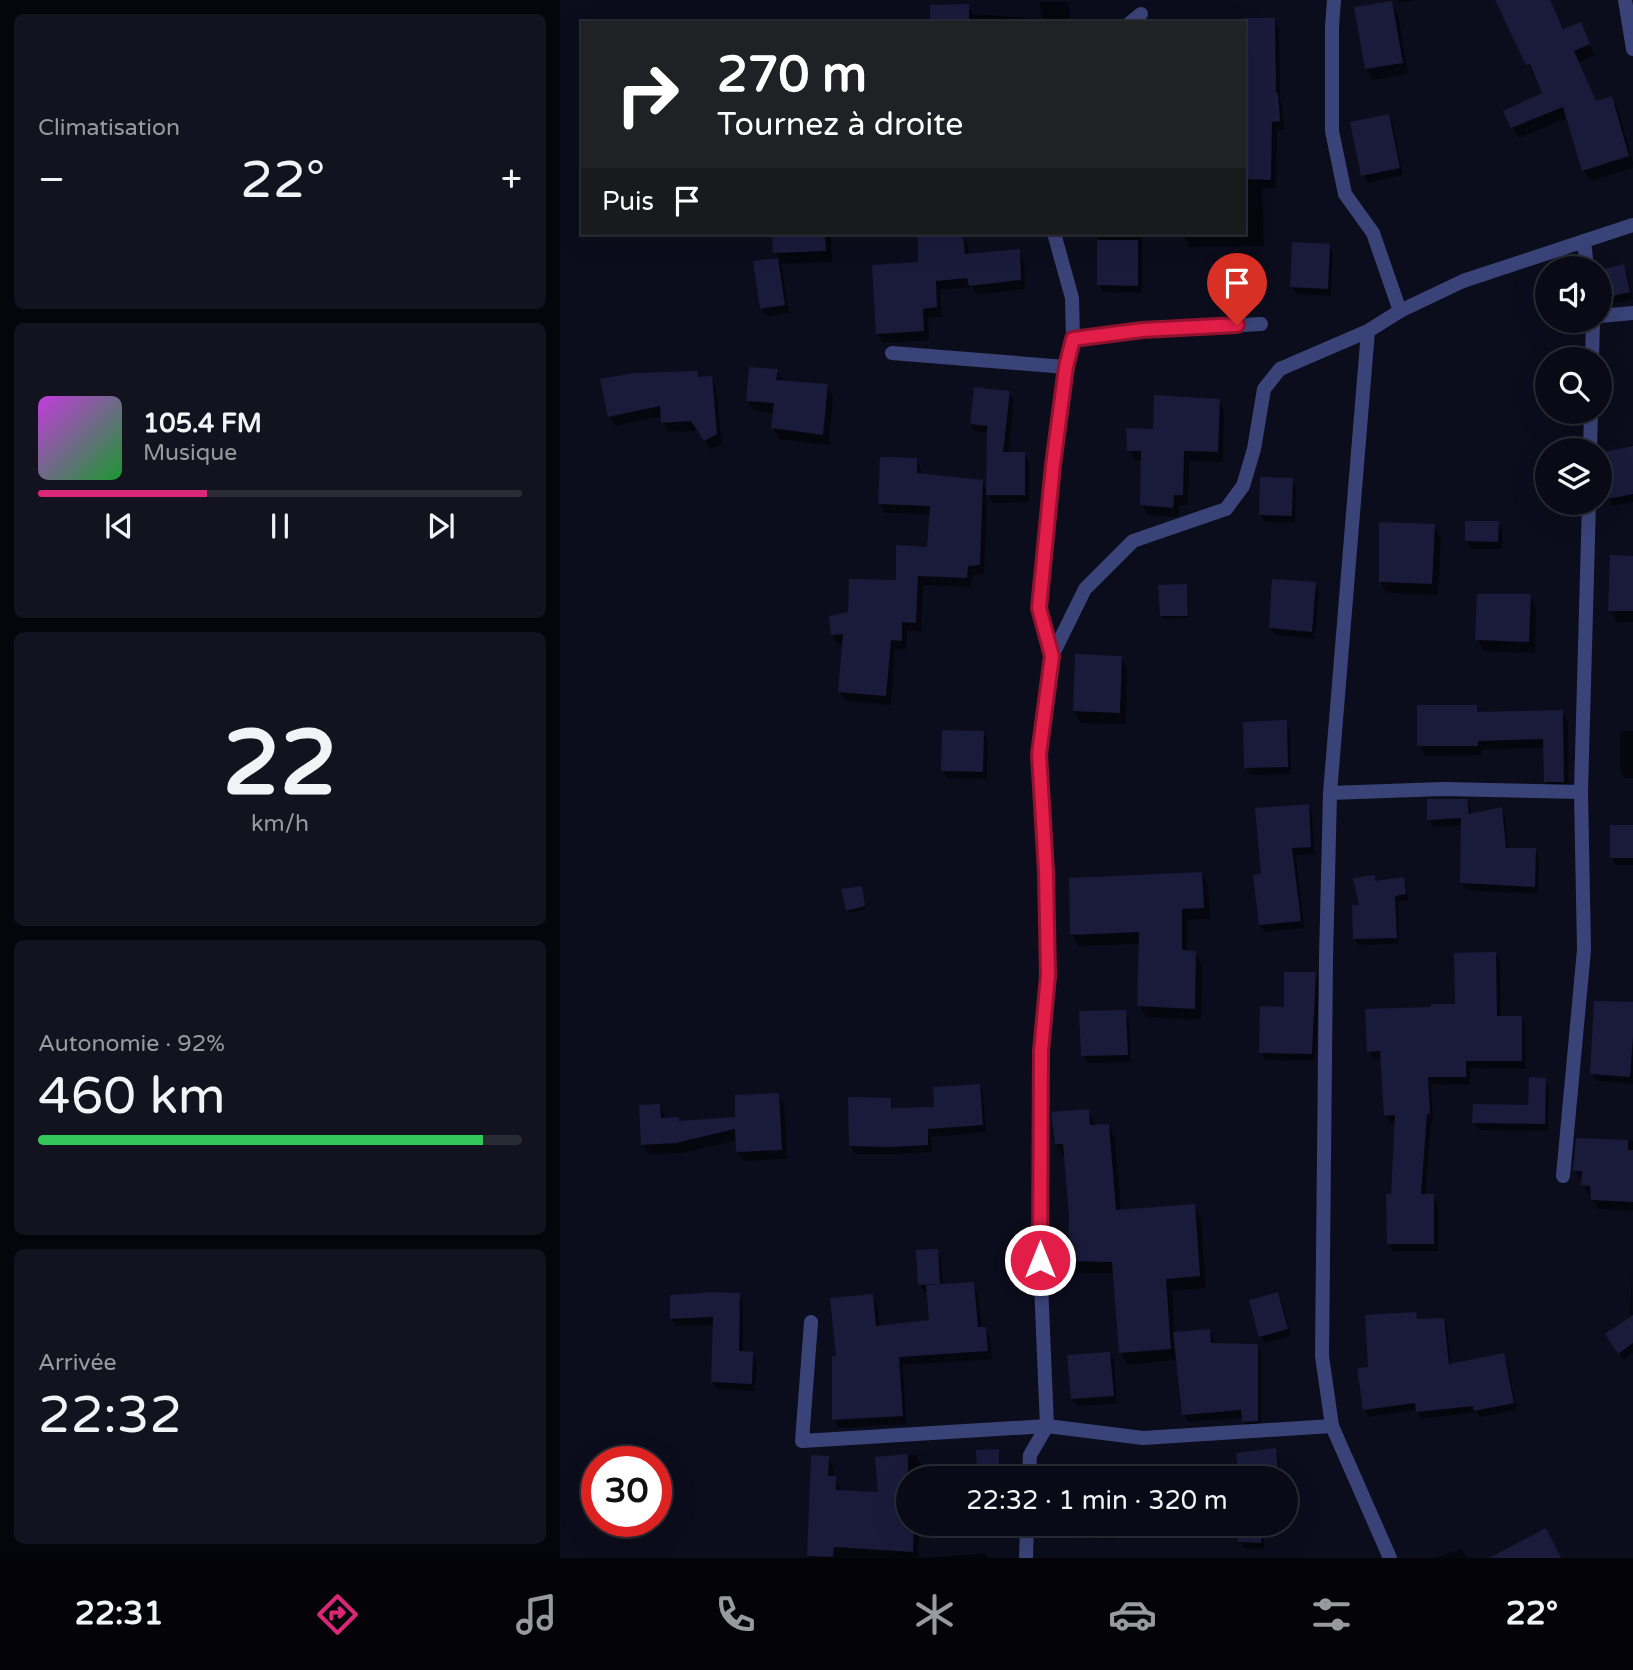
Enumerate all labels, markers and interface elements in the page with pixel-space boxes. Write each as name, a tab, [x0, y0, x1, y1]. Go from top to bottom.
text: 270 m	[717, 46, 867, 105]
icon: right	[602, 49, 693, 140]
text: Tournez à droite	[717, 106, 963, 144]
text: Climatisation	[38, 114, 180, 142]
text: 22°	[240, 149, 325, 212]
text: −	[38, 157, 65, 203]
text: +	[501, 157, 522, 203]
icon: arrive	[668, 182, 706, 220]
text: Puis	[602, 186, 654, 217]
pin	[1207, 253, 1267, 325]
map controls	[1535, 256, 1612, 515]
button: sound	[1535, 256, 1612, 333]
icon: arrive	[1218, 264, 1256, 302]
button: search	[1535, 347, 1612, 424]
text: 105.4 FM	[143, 408, 262, 439]
button: layers	[1535, 438, 1612, 515]
text: Musique	[143, 439, 237, 467]
icon: previous	[100, 507, 138, 545]
icon: pause	[261, 507, 299, 545]
icon: next	[422, 507, 460, 545]
text: 22	[223, 709, 337, 819]
text: km/h	[251, 810, 309, 838]
text: Autonomie · 92%	[38, 1030, 225, 1058]
text: 460 km	[38, 1065, 226, 1128]
position arrow	[1003, 1223, 1077, 1297]
text: Arrivée	[38, 1349, 116, 1377]
text: 22:32	[38, 1384, 182, 1447]
speed limit sign: 30	[581, 1446, 672, 1537]
text: 22:32 · 1 min · 320 m	[966, 1485, 1228, 1516]
icon: directions	[313, 1590, 362, 1639]
icon: music	[512, 1590, 561, 1639]
icon: phone	[711, 1590, 760, 1639]
icon: climate	[910, 1590, 959, 1639]
icon: car	[1108, 1590, 1157, 1639]
icon: filters	[1307, 1590, 1356, 1639]
text: 22:31	[75, 1595, 164, 1633]
text: 22°	[1506, 1595, 1558, 1633]

